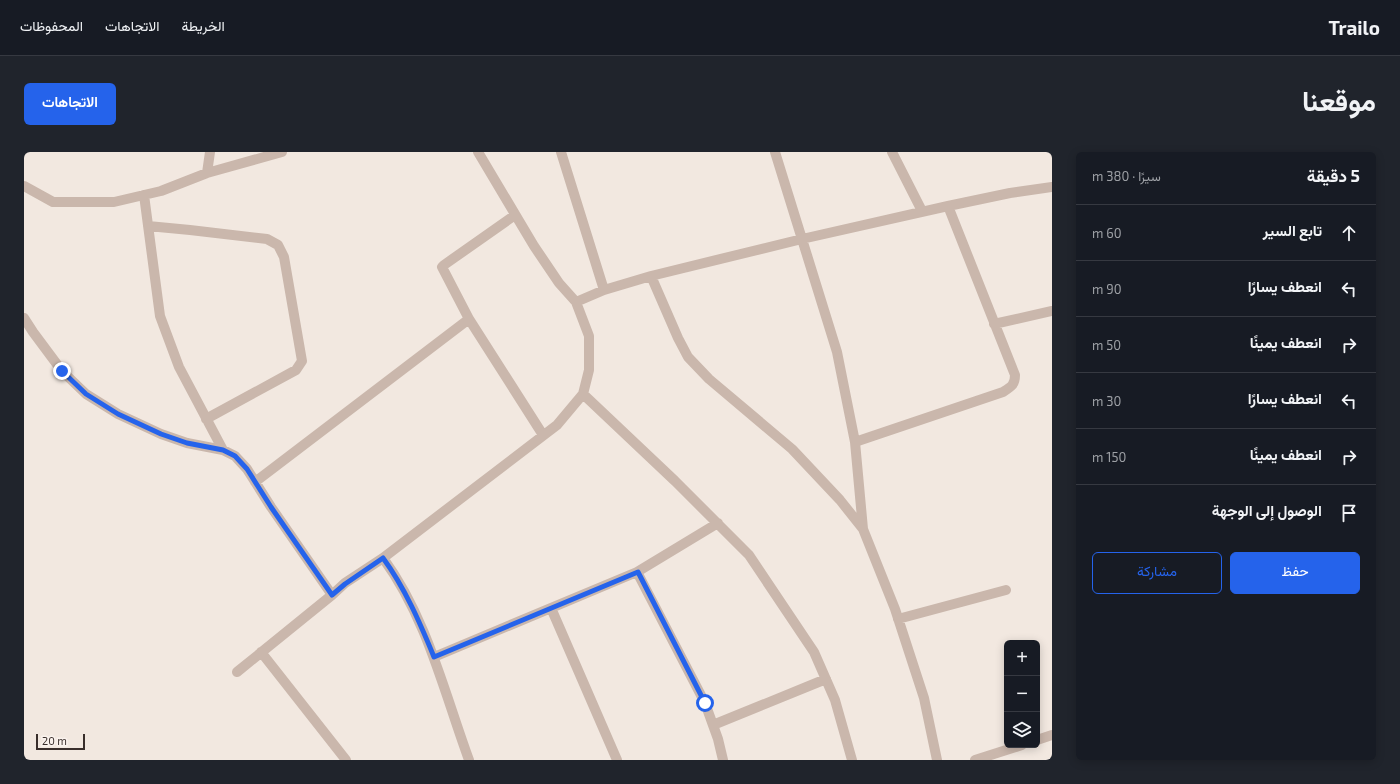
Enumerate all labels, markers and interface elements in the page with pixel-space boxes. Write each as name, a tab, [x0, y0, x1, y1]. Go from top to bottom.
text: Trailo	[1328, 16, 1380, 39]
text: المحفوظات	[20, 17, 83, 34]
text: الاتجاهات	[105, 17, 159, 34]
text: الخريطة	[181, 17, 225, 34]
button: الاتجاهات	[24, 83, 116, 125]
text: موقعنا	[1302, 83, 1376, 117]
text: 5 دقيقة	[1307, 165, 1360, 185]
text: سيرًا · 380 m	[1092, 168, 1161, 184]
text: تابع السير	[1263, 221, 1322, 239]
icon: ahead	[1338, 222, 1360, 244]
text: 60 m	[1092, 225, 1122, 241]
text: انعطف يسارًا	[1248, 277, 1322, 295]
icon: left	[1338, 278, 1360, 300]
text: 90 m	[1092, 281, 1122, 297]
text: انعطف يمينًا	[1250, 333, 1322, 351]
icon: right	[1338, 334, 1360, 356]
text: 50 m	[1092, 337, 1121, 353]
route end	[53, 362, 71, 380]
text: انعطف يسارًا	[1248, 389, 1322, 407]
icon: left	[1338, 390, 1360, 412]
text: 30 m	[1092, 393, 1121, 409]
text: انعطف يمينًا	[1250, 445, 1322, 463]
icon: right	[1338, 446, 1360, 468]
text: 150 m	[1092, 449, 1126, 465]
text: الوصول إلى الوجهة	[1212, 501, 1322, 519]
icon: arrive	[1338, 502, 1360, 524]
button: مشاركة	[1092, 552, 1222, 594]
button: حفظ	[1230, 552, 1360, 594]
map controls	[1004, 640, 1040, 748]
button: +	[1004, 640, 1040, 676]
button: −	[1004, 676, 1040, 712]
route start	[696, 694, 714, 712]
button: layers	[1004, 712, 1040, 748]
scale bar	[36, 732, 85, 751]
text: 20 m	[42, 734, 67, 747]

